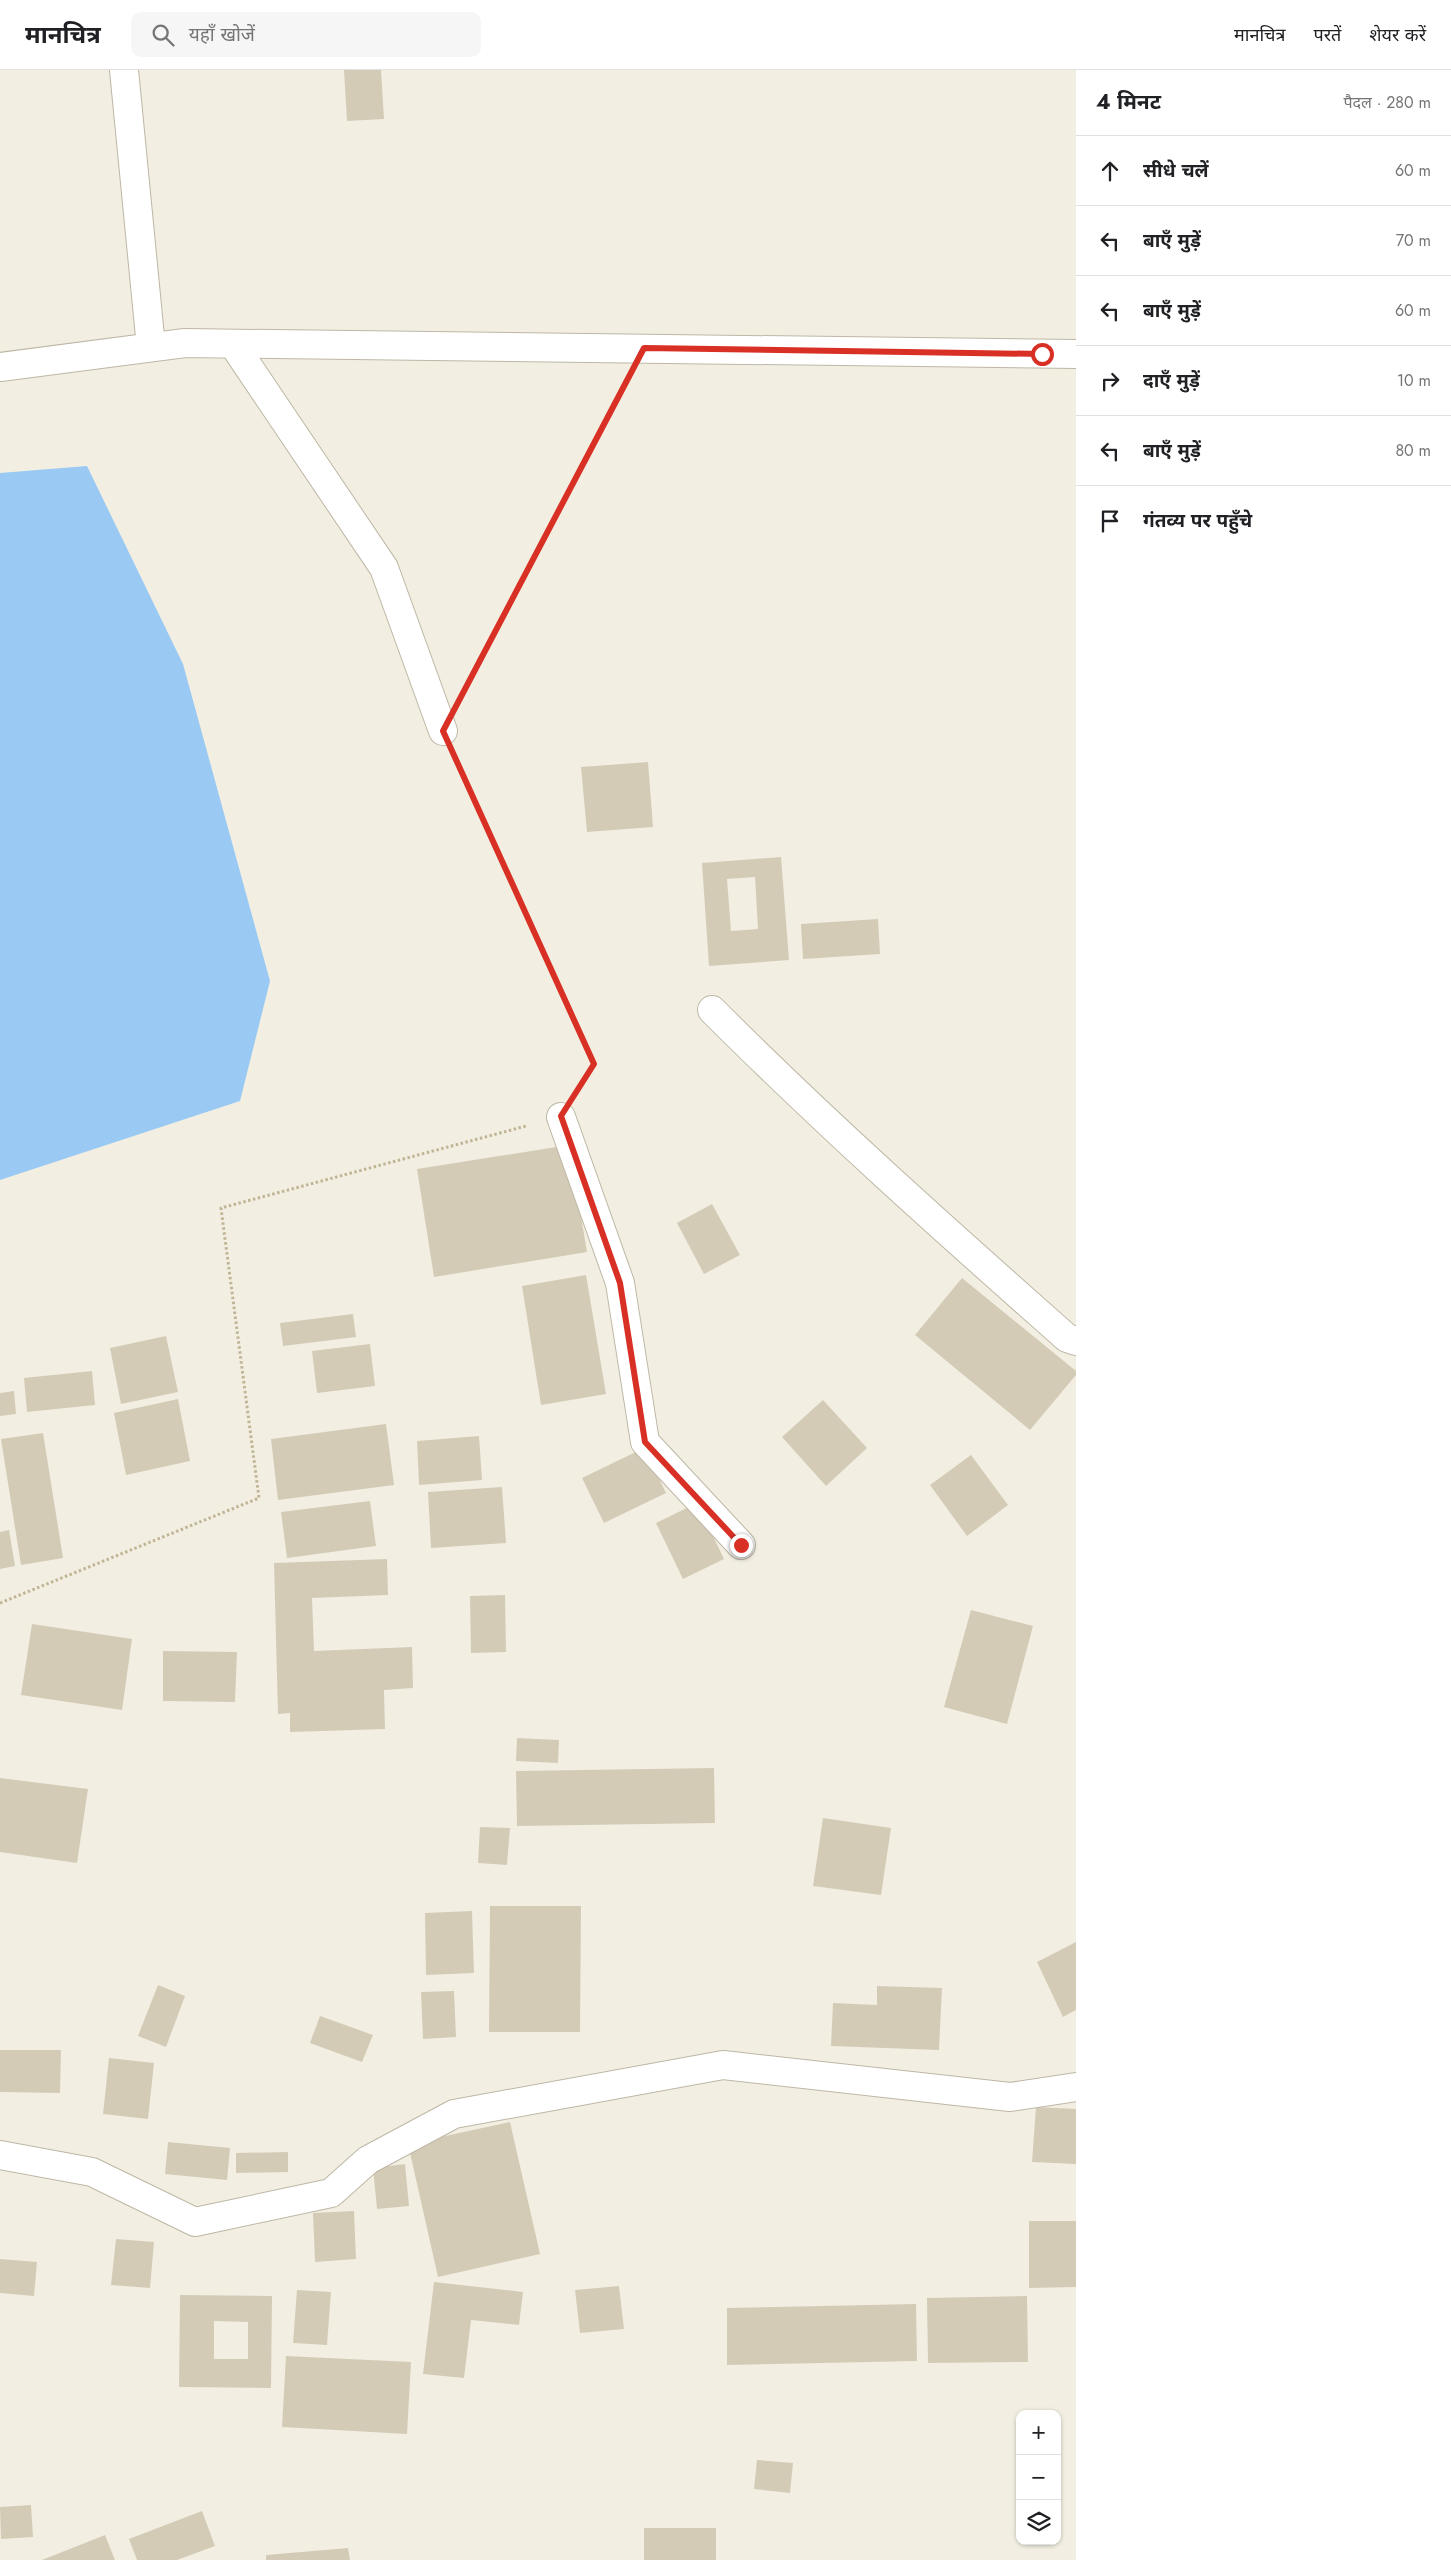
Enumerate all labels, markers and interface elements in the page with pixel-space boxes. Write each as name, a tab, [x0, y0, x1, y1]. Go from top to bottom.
search box	[131, 12, 481, 57]
text: मानचित्र	[25, 17, 101, 52]
icon: search	[149, 21, 177, 49]
text: यहाँ खोजें	[189, 21, 255, 48]
text: मानचित्र	[1234, 22, 1286, 48]
text: परतें	[1314, 22, 1341, 48]
text: शेयर करें	[1369, 22, 1426, 48]
text: 4 मिनट	[1096, 87, 1161, 117]
text: पैदल · 280 m	[1343, 91, 1431, 114]
icon: ahead	[1096, 157, 1124, 185]
text: सीधे चलें	[1143, 157, 1209, 184]
text: 60 m	[1395, 159, 1431, 182]
icon: left	[1096, 227, 1124, 255]
text: बाएँ मुड़ें	[1143, 227, 1201, 254]
text: 70 m	[1396, 229, 1431, 252]
icon: left	[1096, 297, 1124, 325]
text: बाएँ मुड़ें	[1143, 297, 1201, 324]
text: 60 m	[1395, 299, 1431, 322]
route start	[1031, 343, 1054, 366]
icon: right	[1096, 367, 1124, 395]
text: दाएँ मुड़ें	[1143, 367, 1200, 394]
text: 10 m	[1397, 369, 1431, 392]
icon: left	[1096, 437, 1124, 465]
text: बाएँ मुड़ें	[1143, 437, 1201, 464]
text: 80 m	[1395, 439, 1431, 462]
icon: arrive	[1096, 507, 1124, 535]
text: गंतव्य पर पहुँचे	[1143, 507, 1252, 534]
route end	[730, 1534, 753, 1557]
map controls	[1016, 2410, 1061, 2545]
button: +	[1016, 2410, 1061, 2455]
button: −	[1016, 2455, 1061, 2500]
button: layers	[1016, 2500, 1061, 2545]

